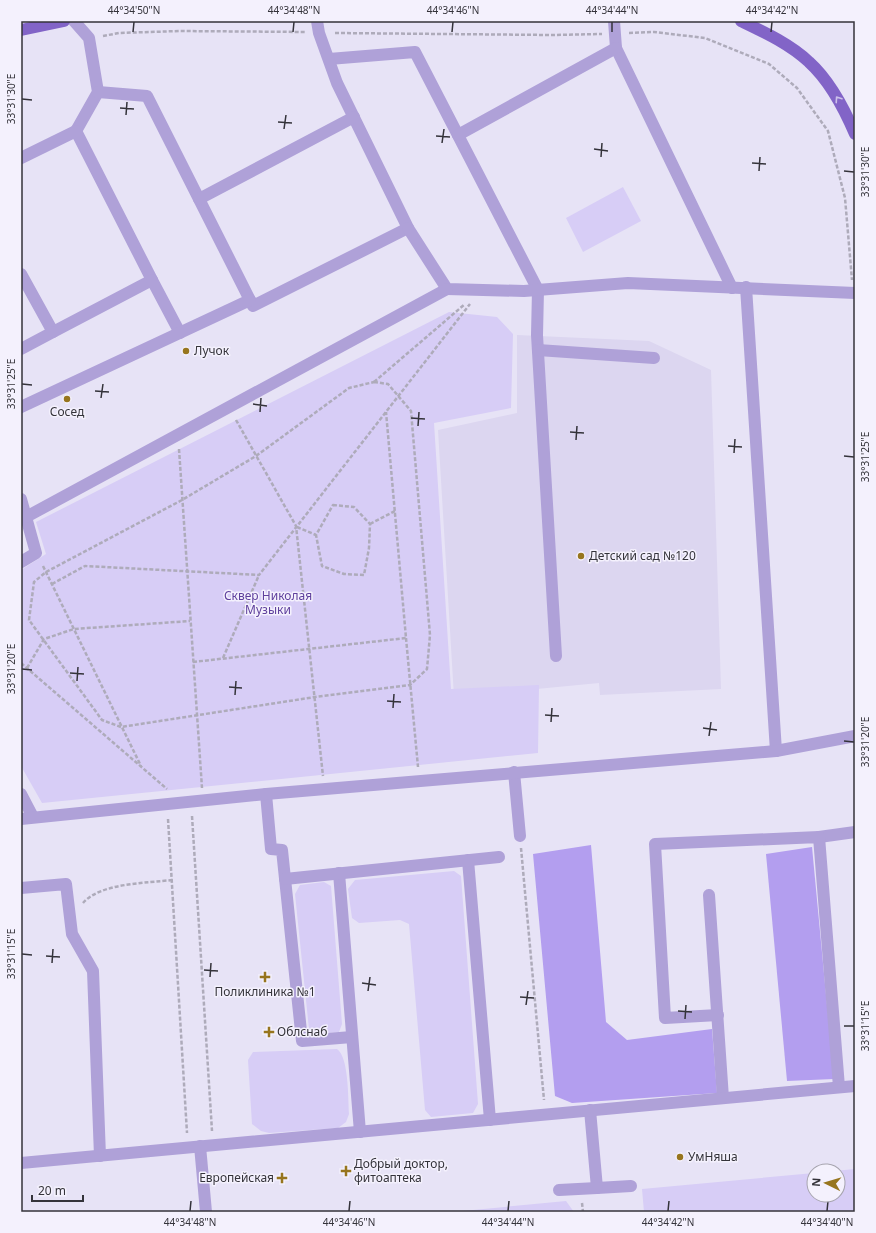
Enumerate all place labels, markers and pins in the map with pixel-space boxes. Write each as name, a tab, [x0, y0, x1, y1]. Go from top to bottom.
place label: Лучок	[194, 342, 230, 359]
marker: Лучок	[181, 346, 191, 356]
marker: Сосед	[62, 394, 72, 404]
place label: Сосед	[50, 403, 85, 420]
place label: Детский сад №120	[589, 547, 696, 564]
marker: Детский сад №120	[576, 551, 586, 561]
marker: Поликлиника №1	[259, 971, 271, 983]
place label: Поликлиника №1	[214, 983, 316, 1000]
place label: Облснаб	[277, 1023, 327, 1040]
marker: Облснаб	[264, 1027, 274, 1037]
place label: УмНяша	[688, 1148, 738, 1165]
marker: УмНяша	[675, 1152, 685, 1162]
place label: Добрый доктор, фитоаптека	[354, 1155, 448, 1186]
marker: Добрый доктор, фитоаптека	[341, 1166, 351, 1176]
place label: Европейская	[199, 1169, 274, 1186]
marker: Европейская	[277, 1173, 287, 1183]

